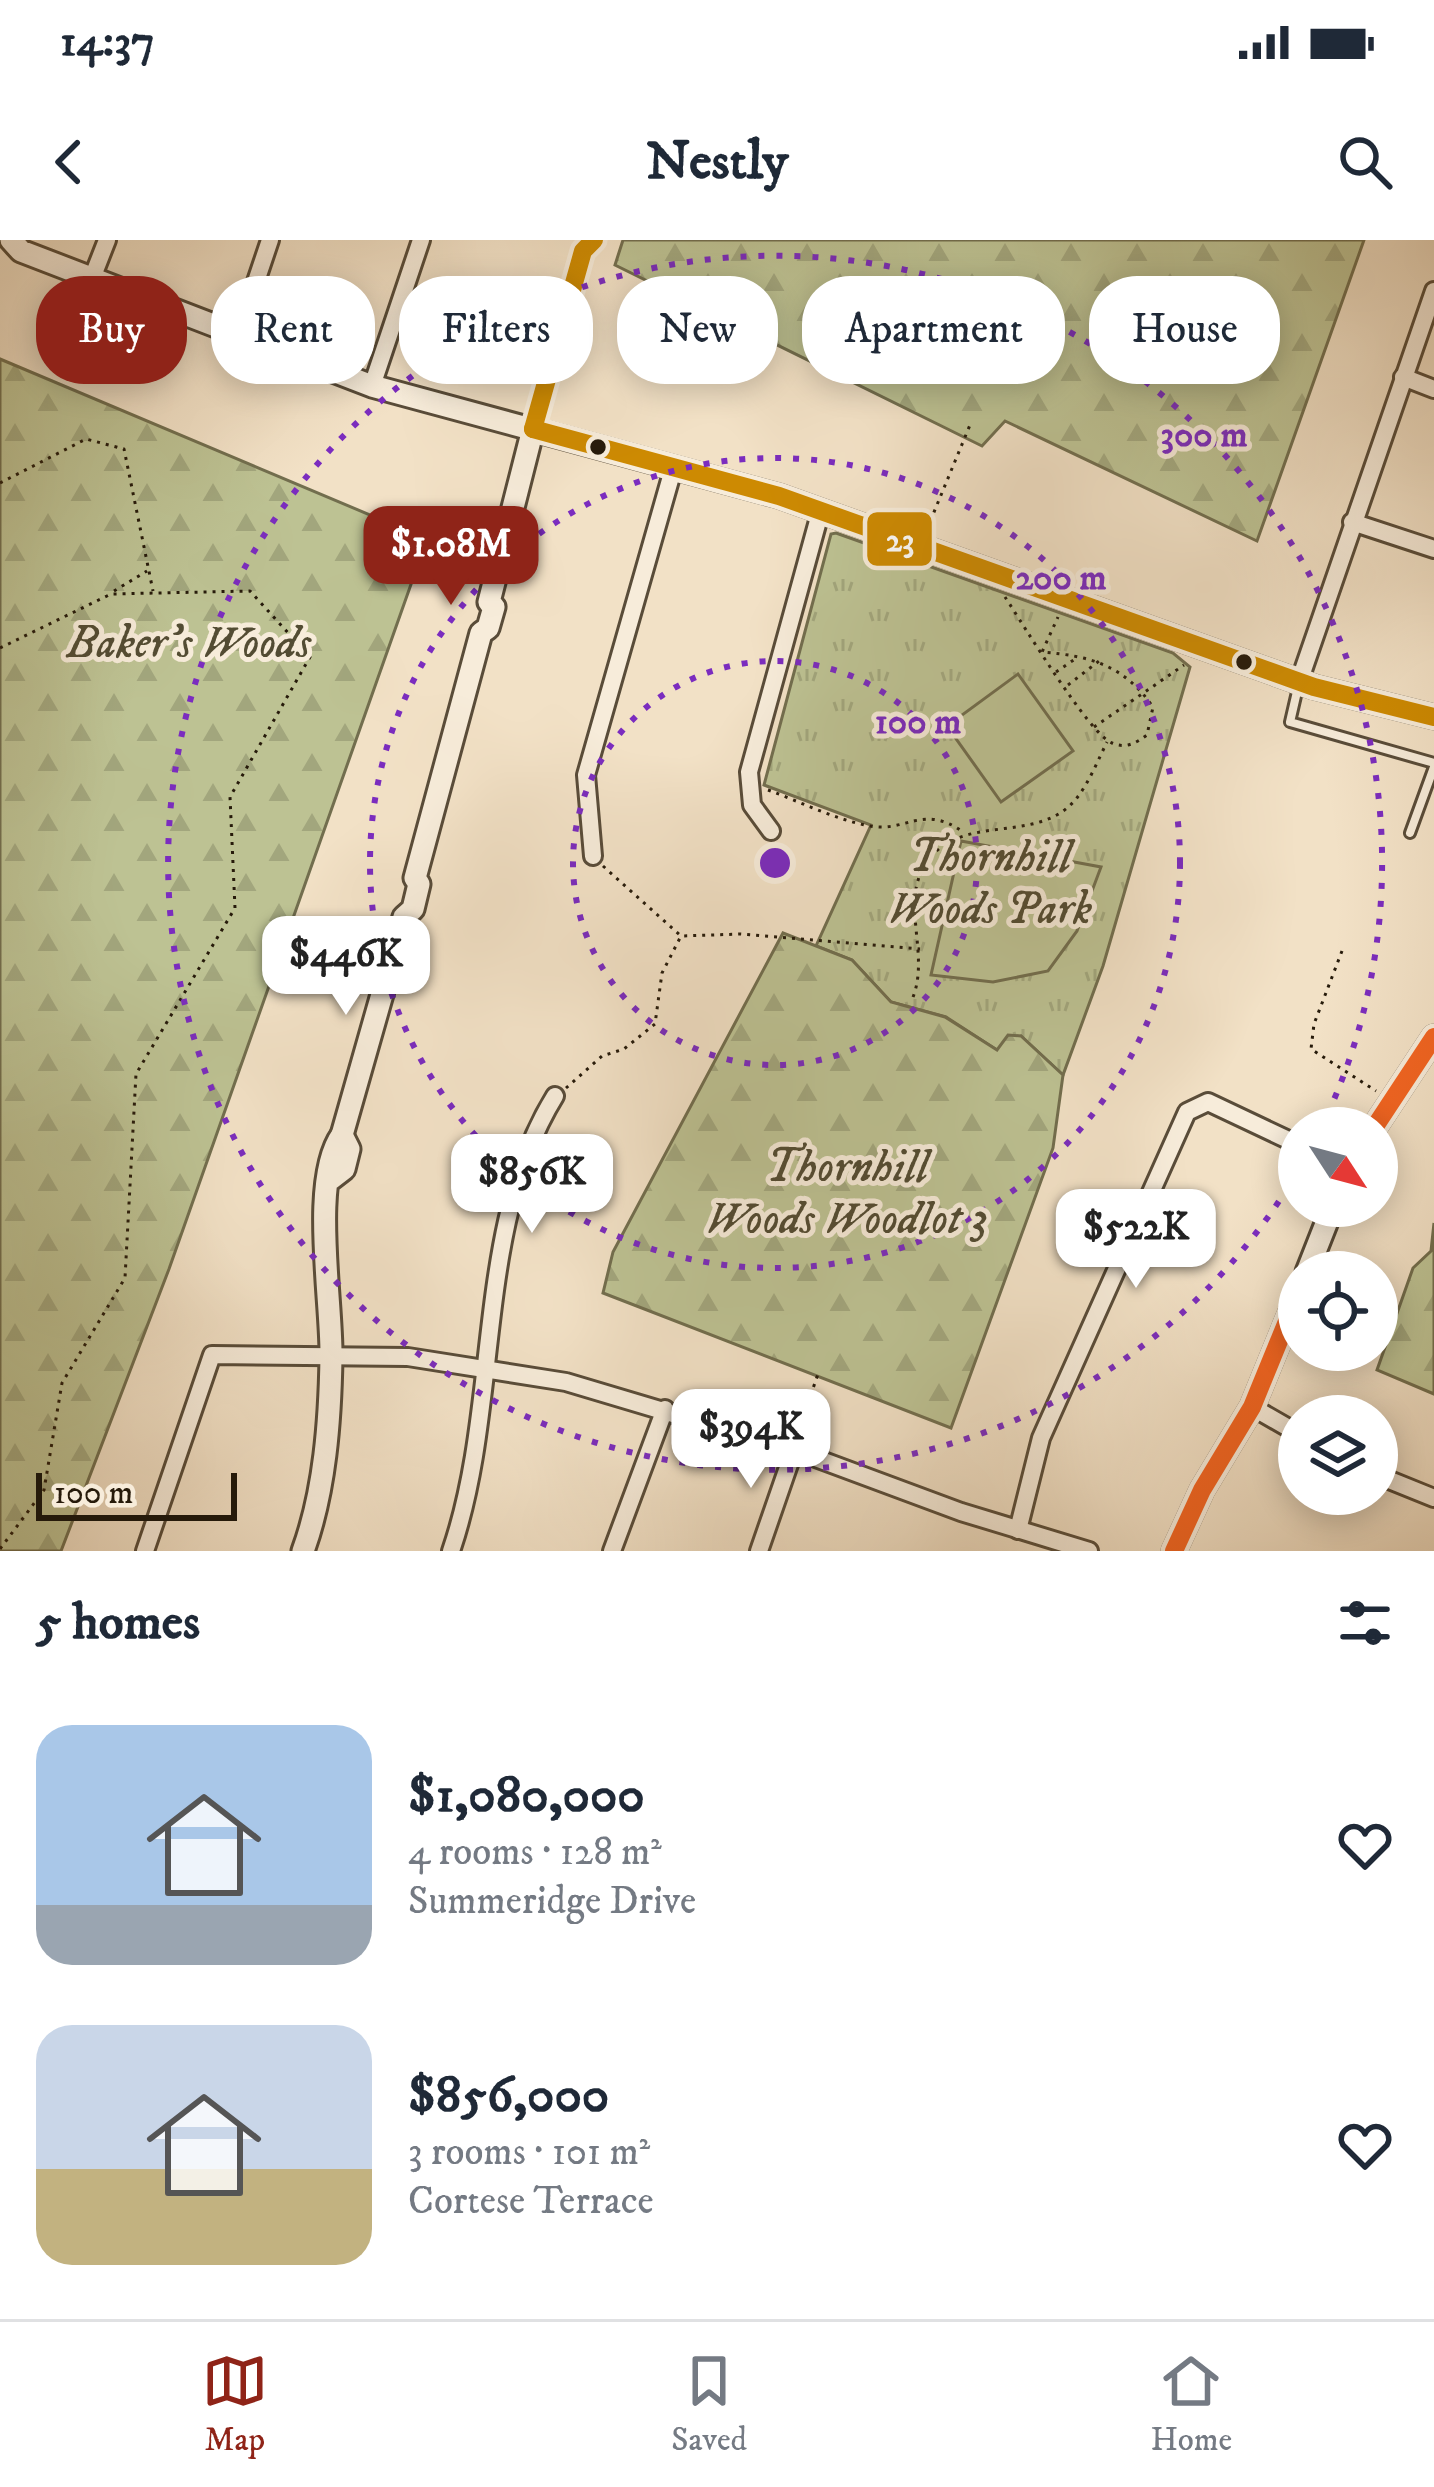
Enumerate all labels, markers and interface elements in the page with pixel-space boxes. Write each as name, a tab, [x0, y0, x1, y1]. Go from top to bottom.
text: 14:37	[60, 14, 155, 70]
icon: back	[36, 129, 102, 195]
text: Nestly	[646, 129, 788, 196]
icon: search	[1332, 129, 1398, 195]
chip: Buy	[36, 276, 187, 384]
chip: Rent	[211, 276, 375, 384]
chip: Filters	[399, 276, 593, 384]
chip: New	[617, 276, 778, 384]
chip: Apartment	[802, 276, 1065, 384]
chip: House	[1089, 276, 1280, 384]
text: 300 m	[1161, 413, 1247, 458]
unlabelled marker	[587, 436, 609, 458]
pin: $1.08M	[353, 506, 549, 608]
line badge: 23	[865, 510, 934, 568]
text: $1.08M	[391, 520, 511, 569]
text: 23	[886, 521, 914, 562]
text: 200 m	[1015, 556, 1107, 601]
park label: Baker's Woods	[65, 616, 312, 672]
unlabelled marker	[1233, 651, 1255, 673]
text: 100 m	[875, 700, 961, 745]
park label: Thornhill Woods Park	[888, 830, 1092, 938]
centre of rings	[754, 842, 796, 884]
pin: $446K	[262, 916, 430, 1018]
text: $446K	[289, 930, 403, 979]
north arrow	[1278, 1107, 1398, 1227]
map controls	[1278, 1107, 1398, 1515]
pin: $856K	[448, 1134, 616, 1236]
park label: Thornhill Woods Woodlot 3	[706, 1140, 988, 1248]
text: $856K	[478, 1148, 586, 1197]
pin: $522K	[1052, 1189, 1220, 1291]
text: $522K	[1083, 1203, 1189, 1252]
button: locate	[1278, 1251, 1398, 1371]
pin: $394K	[667, 1389, 835, 1491]
button: layers	[1278, 1395, 1398, 1515]
text: $394K	[698, 1403, 804, 1452]
scale bar	[36, 1467, 237, 1520]
text: 100 m	[54, 1473, 133, 1514]
icon: filters	[1332, 1590, 1398, 1656]
text: 5 homes	[36, 1591, 200, 1655]
text: $1,080,000	[408, 1764, 645, 1828]
icon: home	[132, 1773, 276, 1917]
icon: heart	[1332, 1812, 1398, 1878]
text: 4 rooms · 128 m²	[408, 1828, 662, 1877]
text: Summeridge Drive	[408, 1877, 696, 1926]
text: $856,000	[408, 2064, 609, 2128]
icon: home	[132, 2073, 276, 2217]
icon: heart	[1332, 2112, 1398, 2178]
text: 3 rooms · 101 m²	[408, 2128, 650, 2177]
text: Cortese Terrace	[408, 2177, 654, 2226]
tab: Map	[202, 2348, 268, 2461]
tab: Saved	[671, 2348, 747, 2461]
tab: Home	[1151, 2348, 1232, 2461]

